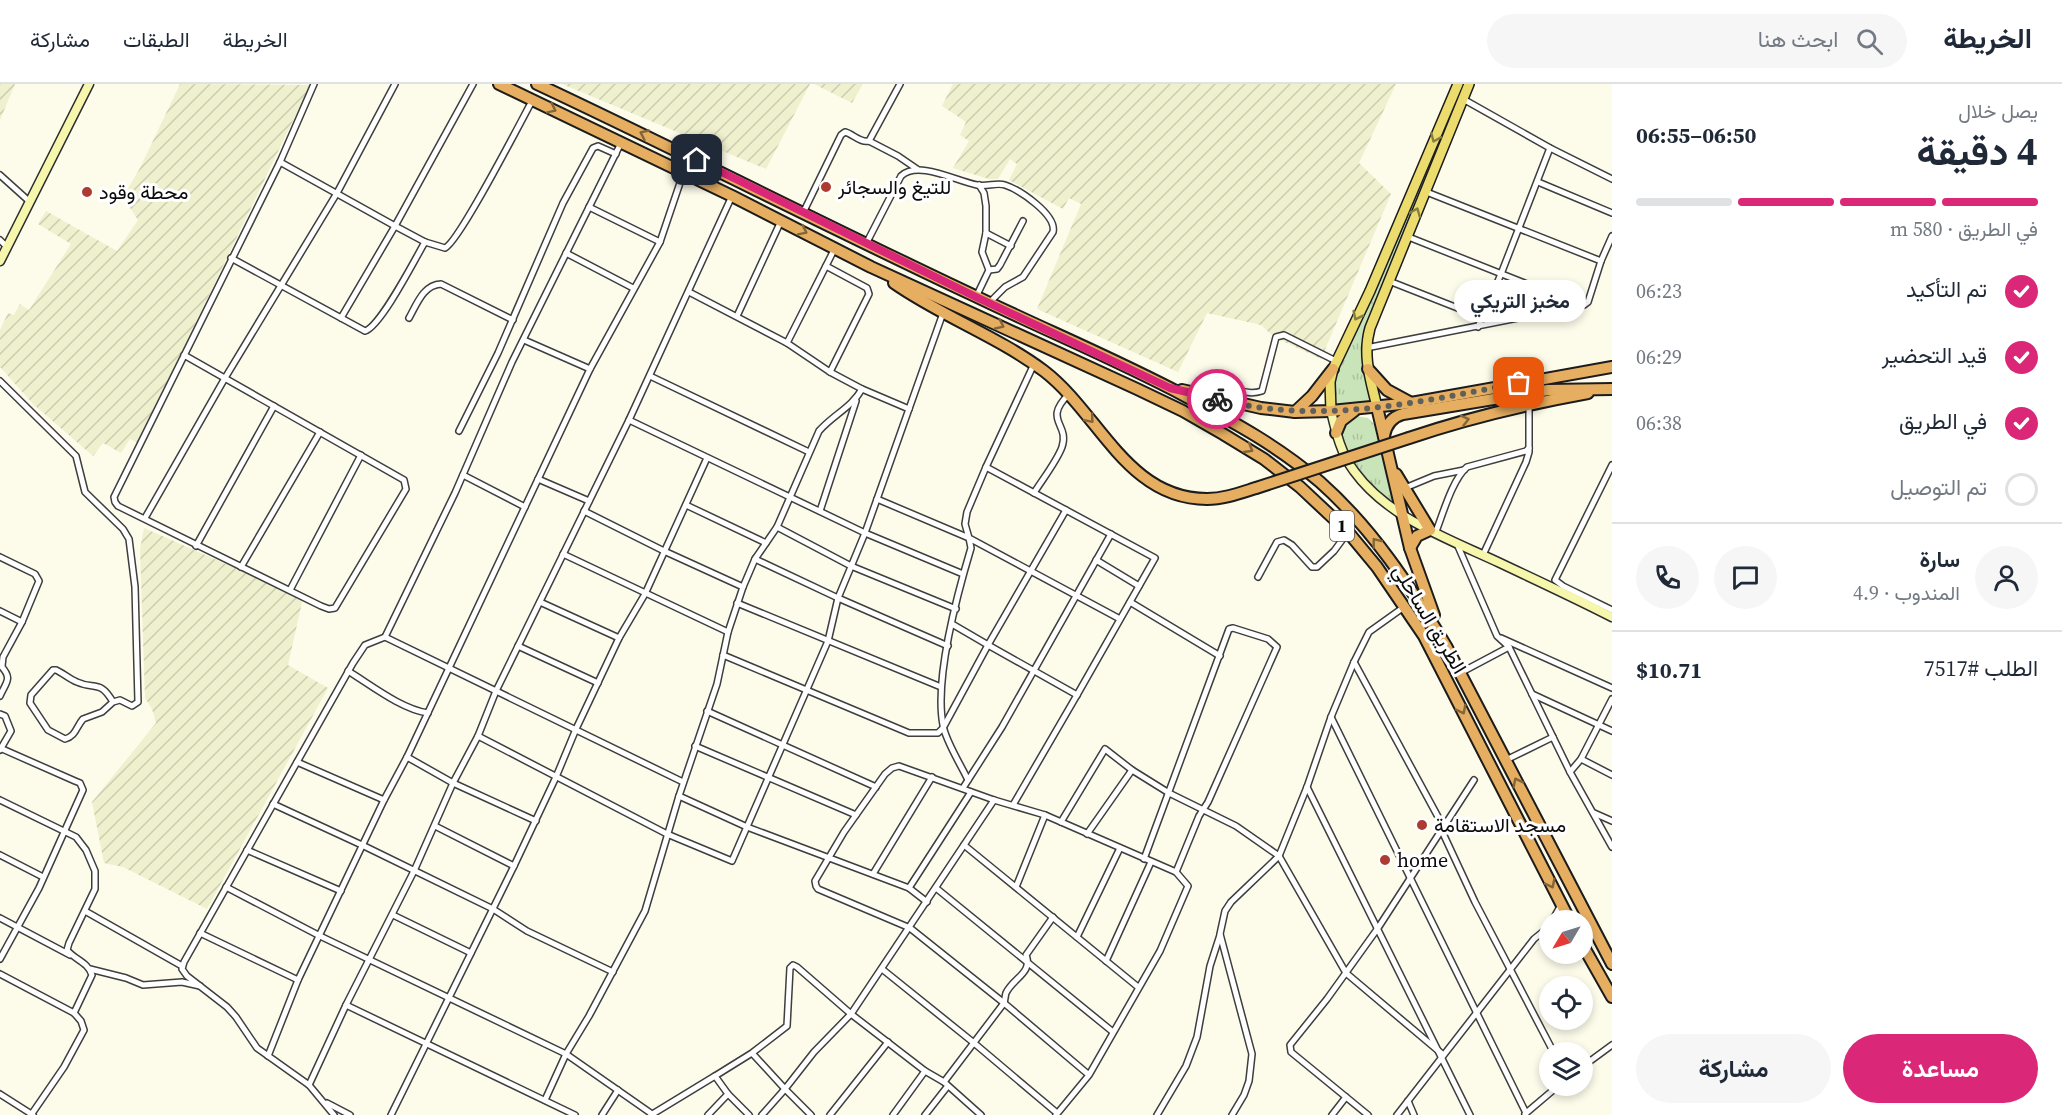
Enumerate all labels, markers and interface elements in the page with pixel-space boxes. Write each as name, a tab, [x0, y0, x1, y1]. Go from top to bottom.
search box	[1487, 14, 1907, 68]
text: الخريطة	[1943, 19, 2032, 57]
text: ابحث هنا	[1758, 24, 1838, 54]
text: مشاركة	[30, 25, 90, 54]
text: الطبقات	[123, 25, 190, 54]
text: الخريطة	[223, 25, 288, 54]
icon: search	[1853, 25, 1886, 58]
text: يصل خلال	[1958, 97, 2038, 125]
one-way arrow	[546, 101, 557, 113]
text: 06:50–06:55	[1636, 120, 1756, 150]
text: 4 دقيقة	[1917, 125, 2038, 178]
one-way arrow	[640, 130, 651, 142]
one-way arrow	[1430, 131, 1442, 142]
pin	[671, 134, 722, 185]
icon: home	[680, 143, 713, 176]
place label: للتيغ والسجائر	[837, 173, 951, 201]
place label: محطة وقود	[99, 178, 188, 206]
marker: للتيغ والسجائر	[819, 180, 833, 194]
marker: محطة وقود	[80, 185, 94, 199]
one-way arrow	[1409, 208, 1421, 219]
text: في الطريق · 580 m	[1890, 215, 2038, 243]
one-way arrow	[796, 224, 807, 236]
text: تم التأكيد	[1906, 274, 1987, 304]
icon: check	[2005, 275, 2038, 308]
text: 06:23	[1636, 277, 1682, 305]
callout: مخبز التريكي	[1453, 281, 1585, 323]
text: مخبز التريكي	[1470, 287, 1570, 315]
one-way arrow	[1353, 310, 1364, 321]
one-way arrow	[993, 317, 1004, 329]
text: قيد التحضير	[1882, 340, 1987, 370]
icon: check	[2005, 341, 2038, 374]
text: 06:29	[1636, 343, 1682, 371]
pin	[1493, 357, 1544, 408]
icon: bag	[1502, 366, 1535, 399]
courier	[1187, 369, 1247, 429]
icon: bike	[1201, 383, 1234, 416]
text: في الطريق	[1899, 406, 1987, 436]
icon: check	[2005, 407, 2038, 440]
text: 06:38	[1636, 409, 1682, 437]
one-way arrow	[1083, 412, 1094, 423]
one-way arrow	[1460, 415, 1470, 428]
one-way arrow	[1243, 442, 1253, 454]
text: تم التوصيل	[1890, 472, 1987, 502]
road number: 1	[1330, 511, 1354, 541]
one-way arrow	[1373, 538, 1384, 549]
text: سارة	[1919, 544, 1960, 574]
button: phone	[1636, 546, 1699, 609]
button: chat	[1714, 546, 1777, 609]
button: person	[1975, 546, 2038, 609]
street label: الطريق الساحلي	[1384, 559, 1474, 681]
text: المندوب · 4.9	[1853, 579, 1960, 607]
text: الطلب #7517	[1924, 653, 2038, 683]
text: $10.71	[1636, 655, 1702, 685]
one-way arrow	[1455, 704, 1466, 715]
one-way arrow	[1513, 778, 1524, 789]
place label: مسجد الاستقامة	[1434, 811, 1566, 839]
marker: مسجد الاستقامة	[1415, 818, 1429, 832]
place label: home	[1397, 846, 1448, 874]
marker: home	[1378, 853, 1392, 867]
one-way arrow	[1544, 878, 1555, 889]
north arrow	[1539, 910, 1593, 964]
map controls	[1539, 910, 1593, 1096]
button: locate	[1539, 976, 1593, 1030]
button: مشاركة	[1636, 1034, 1831, 1103]
button: مساعدة	[1843, 1034, 2038, 1103]
button: layers	[1539, 1042, 1593, 1096]

